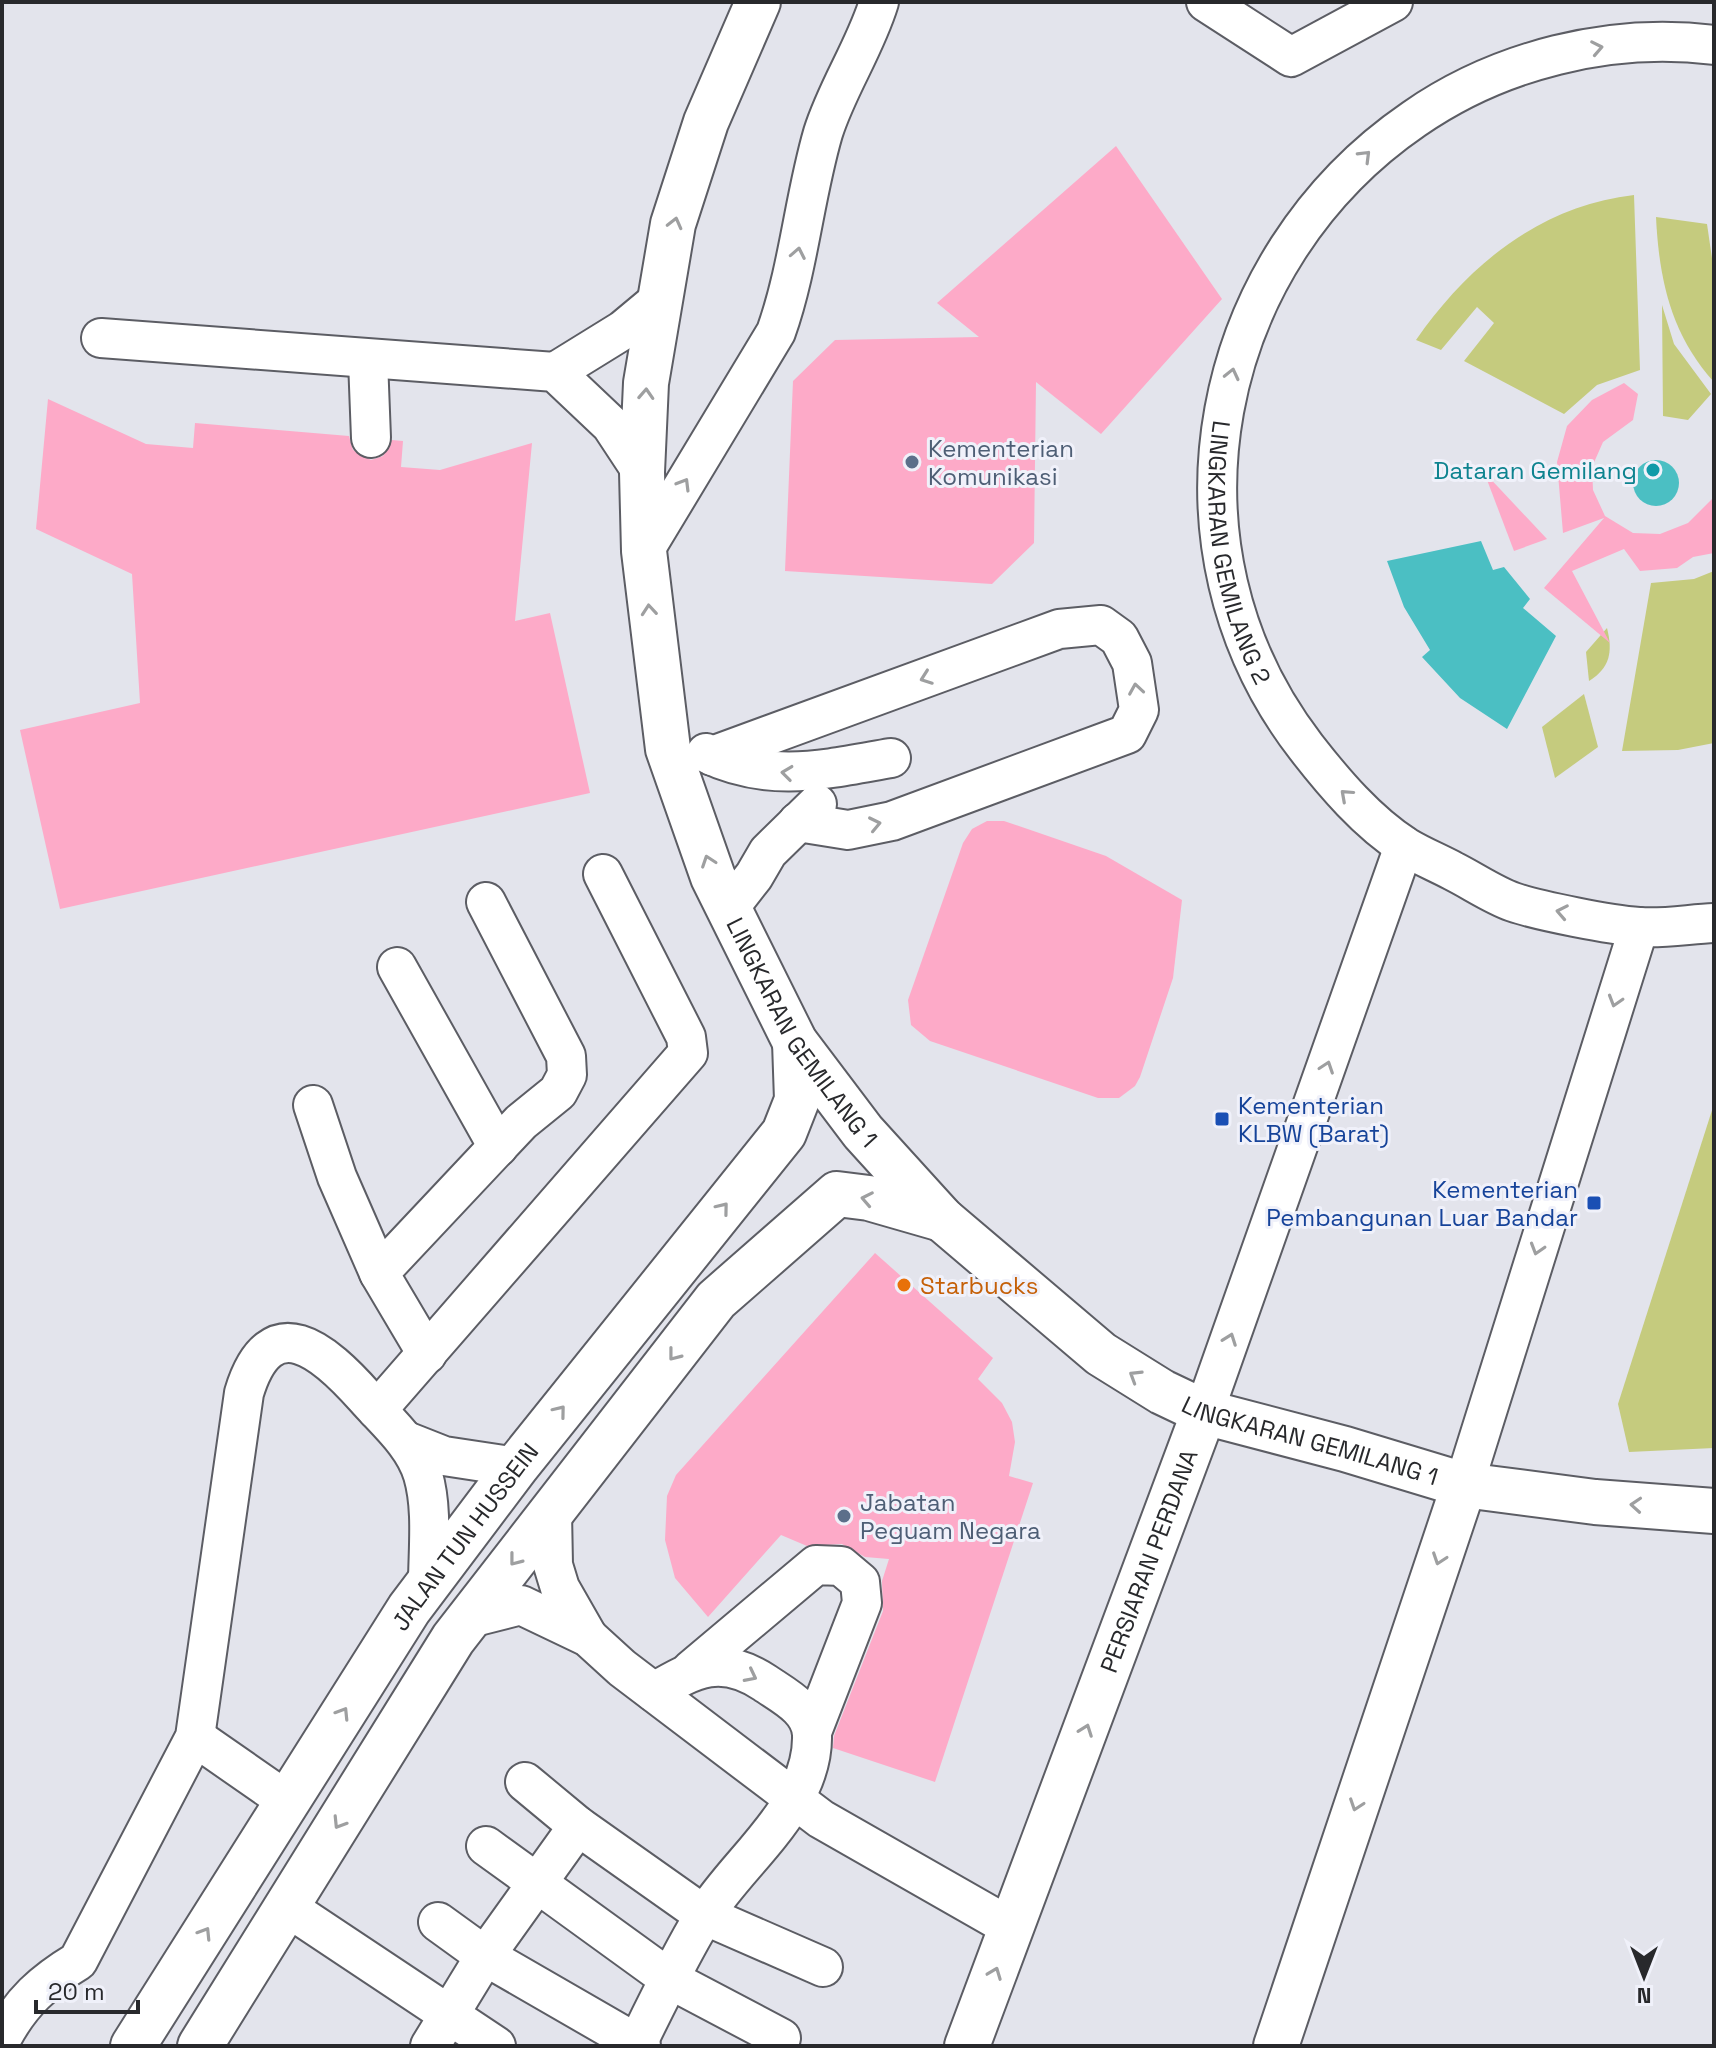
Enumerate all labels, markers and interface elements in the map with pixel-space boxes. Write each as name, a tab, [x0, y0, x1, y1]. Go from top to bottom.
one-way arrow	[1590, 40, 1603, 57]
one-way arrow	[1356, 151, 1370, 165]
one-way arrow	[665, 217, 682, 231]
one-way arrow	[788, 246, 805, 260]
one-way arrow	[1222, 368, 1239, 382]
one-way arrow	[637, 387, 654, 400]
street label: LINGKARAN GEMILANG 2	[1202, 419, 1278, 689]
place label: Kementerian Komunikasi	[928, 433, 1074, 492]
marker: Kementerian Komunikasi	[903, 453, 921, 471]
place label: Dataran Gemilang	[1434, 455, 1637, 486]
marker: Dataran Gemilang	[1644, 461, 1662, 479]
one-way arrow	[675, 478, 690, 493]
one-way arrow	[641, 603, 658, 616]
one-way arrow	[920, 668, 934, 685]
one-way arrow	[1128, 682, 1145, 695]
one-way arrow	[780, 764, 793, 781]
one-way arrow	[1340, 790, 1355, 804]
one-way arrow	[868, 816, 881, 833]
one-way arrow	[701, 855, 718, 869]
one-way arrow	[1555, 904, 1569, 921]
street label: LINGKARAN GEMILANG 1	[720, 912, 885, 1154]
one-way arrow	[1608, 994, 1624, 1008]
one-way arrow	[1317, 1061, 1333, 1075]
place label: Kementerian KLBW (Barat)	[1238, 1090, 1389, 1149]
marker: Kementerian KLBW (Barat)	[1213, 1110, 1231, 1128]
place label: Kementerian Pembangunan Luar Bandar	[1266, 1174, 1578, 1233]
one-way arrow	[861, 1191, 874, 1208]
marker: Kementerian Pembangunan Luar Bandar	[1585, 1194, 1603, 1212]
one-way arrow	[713, 1203, 728, 1217]
one-way arrow	[1531, 1242, 1547, 1256]
place label: Starbucks	[920, 1270, 1038, 1301]
marker: Starbucks	[895, 1276, 913, 1294]
one-way arrow	[1221, 1333, 1237, 1347]
one-way arrow	[670, 1346, 684, 1361]
one-way arrow	[1130, 1370, 1144, 1385]
street label: LINGKARAN GEMILANG 1	[1177, 1388, 1442, 1492]
one-way arrow	[550, 1406, 565, 1420]
street label: JALAN TUN HUSSEIN	[384, 1436, 545, 1636]
street label: PERSIARAN PERDANA	[1093, 1445, 1204, 1677]
place label: Jabatan Peguam Negara	[860, 1487, 1041, 1546]
one-way arrow	[1629, 1497, 1642, 1514]
marker: Jabatan Peguam Negara	[835, 1507, 853, 1525]
one-way arrow	[510, 1551, 524, 1566]
one-way arrow	[1433, 1551, 1449, 1565]
one-way arrow	[742, 1666, 757, 1681]
one-way arrow	[334, 1707, 349, 1722]
one-way arrow	[1076, 1723, 1093, 1737]
one-way arrow	[1350, 1798, 1366, 1812]
one-way arrow	[334, 1814, 349, 1828]
one-way arrow	[195, 1927, 210, 1942]
north arrow	[1604, 1936, 1684, 2016]
scale bar	[36, 1964, 138, 2014]
one-way arrow	[985, 1967, 1002, 1981]
text: 20 m	[48, 1976, 105, 2007]
text: N	[1637, 1982, 1651, 2010]

